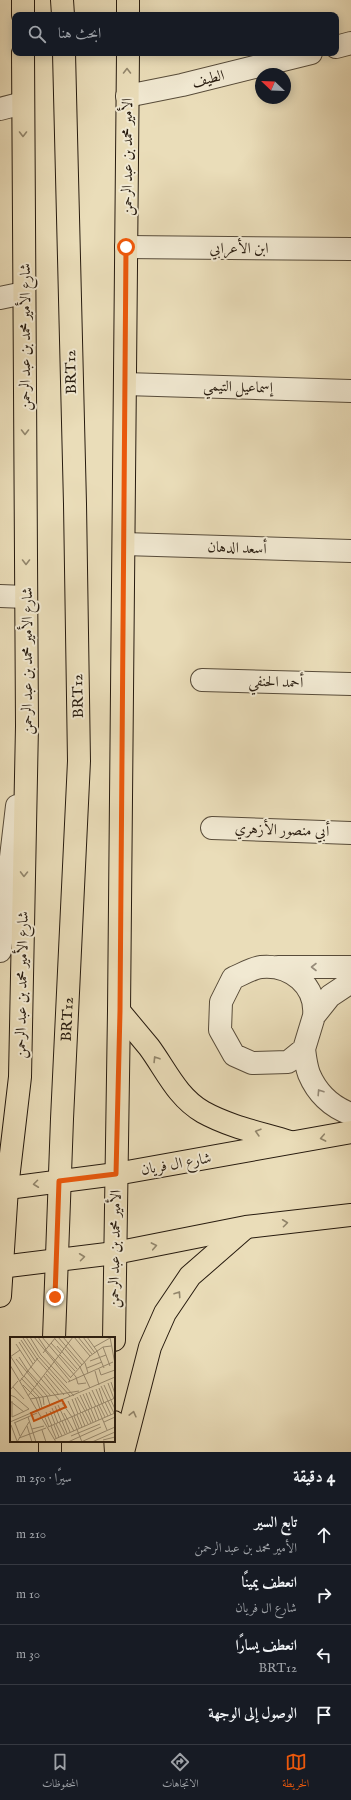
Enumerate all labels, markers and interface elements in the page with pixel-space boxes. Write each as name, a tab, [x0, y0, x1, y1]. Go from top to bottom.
search box	[12, 12, 339, 56]
icon: search	[26, 23, 48, 45]
text: ابحث هنا	[58, 24, 101, 43]
street label: الطيف	[190, 66, 226, 92]
one-way arrow	[123, 68, 132, 74]
north arrow	[255, 68, 291, 104]
street label: الأمير محمد بن عبد الرحمن	[116, 98, 137, 216]
one-way arrow	[19, 131, 27, 137]
street label: ابن الأعرابي	[209, 237, 269, 260]
route start	[117, 238, 135, 256]
street label: شارع الأمير محمد بن عبد الرحمن	[14, 263, 38, 411]
street label: BRT12	[61, 350, 81, 394]
street label: إسماعيل التيمي	[203, 376, 275, 402]
one-way arrow	[21, 429, 29, 435]
street label: أسعد الدهان	[207, 535, 268, 559]
one-way arrow	[22, 559, 30, 565]
street label: شارع الأمير محمد بن عبد الرحمن	[16, 587, 40, 735]
street label: أحمد الحنفي	[248, 670, 304, 696]
street label: BRT12	[68, 674, 88, 718]
street label: أبي منصور الأزهري	[234, 817, 330, 843]
one-way arrow	[20, 871, 29, 877]
street label: شارع الأمير محمد بن عبد الرحمن	[9, 911, 36, 1059]
one-way arrow	[311, 963, 317, 971]
street label: BRT12	[56, 997, 77, 1042]
one-way arrow	[153, 1056, 161, 1063]
one-way arrow	[317, 1089, 325, 1096]
one-way arrow	[254, 1128, 261, 1137]
one-way arrow	[320, 1133, 326, 1141]
street label: شارع ال فريان	[139, 1148, 213, 1182]
one-way arrow	[33, 1179, 39, 1188]
street label: الأمير محمد بن عبد الرحمن	[102, 1190, 126, 1308]
one-way arrow	[282, 1219, 288, 1228]
one-way arrow	[150, 1242, 157, 1250]
one-way arrow	[79, 1253, 85, 1262]
route end	[46, 1288, 64, 1306]
one-way arrow	[173, 1291, 180, 1298]
inset map	[10, 1337, 115, 1442]
one-way arrow	[128, 1411, 136, 1417]
text: 4 دقيقة	[293, 1467, 335, 1488]
text: سيرًا · 250 m	[16, 1470, 72, 1487]
text: تابع السير	[255, 1513, 297, 1532]
icon: ahead	[313, 1524, 335, 1546]
text: 210 m	[16, 1526, 46, 1543]
text: الأمير محمد بن عبد الرحمن	[195, 1540, 297, 1557]
text: انعطف يمينًا	[241, 1573, 297, 1592]
icon: right	[313, 1584, 335, 1606]
text: 10 m	[16, 1586, 40, 1603]
text: شارع ال فريان	[235, 1600, 297, 1617]
text: انعطف يسارًا	[235, 1636, 297, 1655]
icon: left	[313, 1644, 335, 1666]
text: 30 m	[16, 1646, 40, 1663]
text: BRT12	[258, 1660, 297, 1677]
text: الوصول إلى الوجهة	[208, 1704, 297, 1723]
icon: arrive	[313, 1704, 335, 1726]
tab: المحفوظات	[42, 1751, 78, 1794]
tab: الاتجاهات	[162, 1751, 199, 1794]
tab: الخريطة	[282, 1751, 309, 1794]

